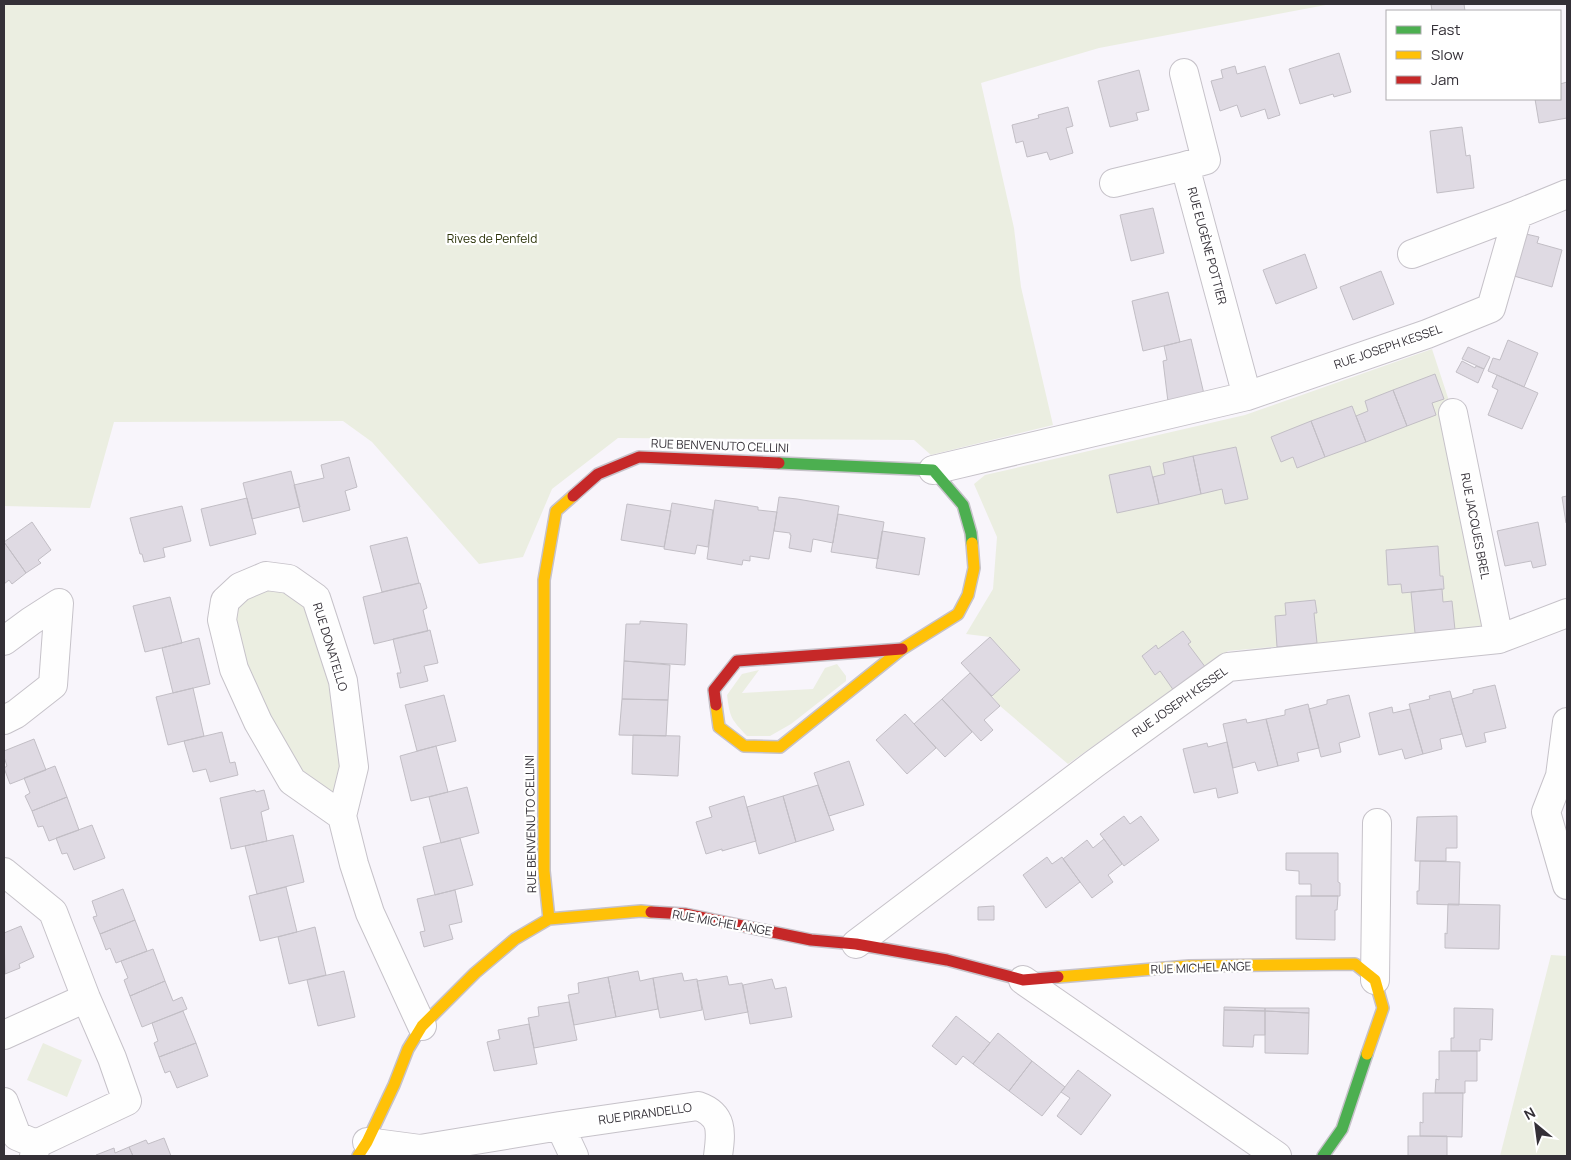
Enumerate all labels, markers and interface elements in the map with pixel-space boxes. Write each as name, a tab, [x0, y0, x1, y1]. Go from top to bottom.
legend	[1386, 10, 1561, 100]
text: Fast	[1431, 19, 1460, 40]
text: Slow	[1431, 44, 1464, 65]
text: Jam	[1431, 69, 1459, 90]
street label: RUE EUGÈNE POTTIER	[1184, 185, 1231, 307]
park label: Rives de Penfeld	[447, 230, 537, 247]
street label: RUE JOSEPH KESSEL	[1332, 320, 1444, 373]
street label: RUE BENVENUTO CELLINI	[651, 435, 789, 456]
street label: RUE JACQUES BREL	[1457, 471, 1494, 580]
street label: RUE DONATELLO	[309, 600, 352, 694]
street label: RUE JOSEPH KESSEL	[1128, 662, 1231, 741]
street label: RUE BENVENUTO CELLINI	[521, 755, 540, 893]
street label: RUE MICHEL ANGE	[671, 905, 773, 940]
street label: RUE MICHEL ANGE	[1150, 957, 1252, 978]
street label: RUE PIRANDELLO	[597, 1098, 693, 1128]
north arrow	[1511, 1100, 1561, 1150]
text: N	[1520, 1102, 1538, 1124]

